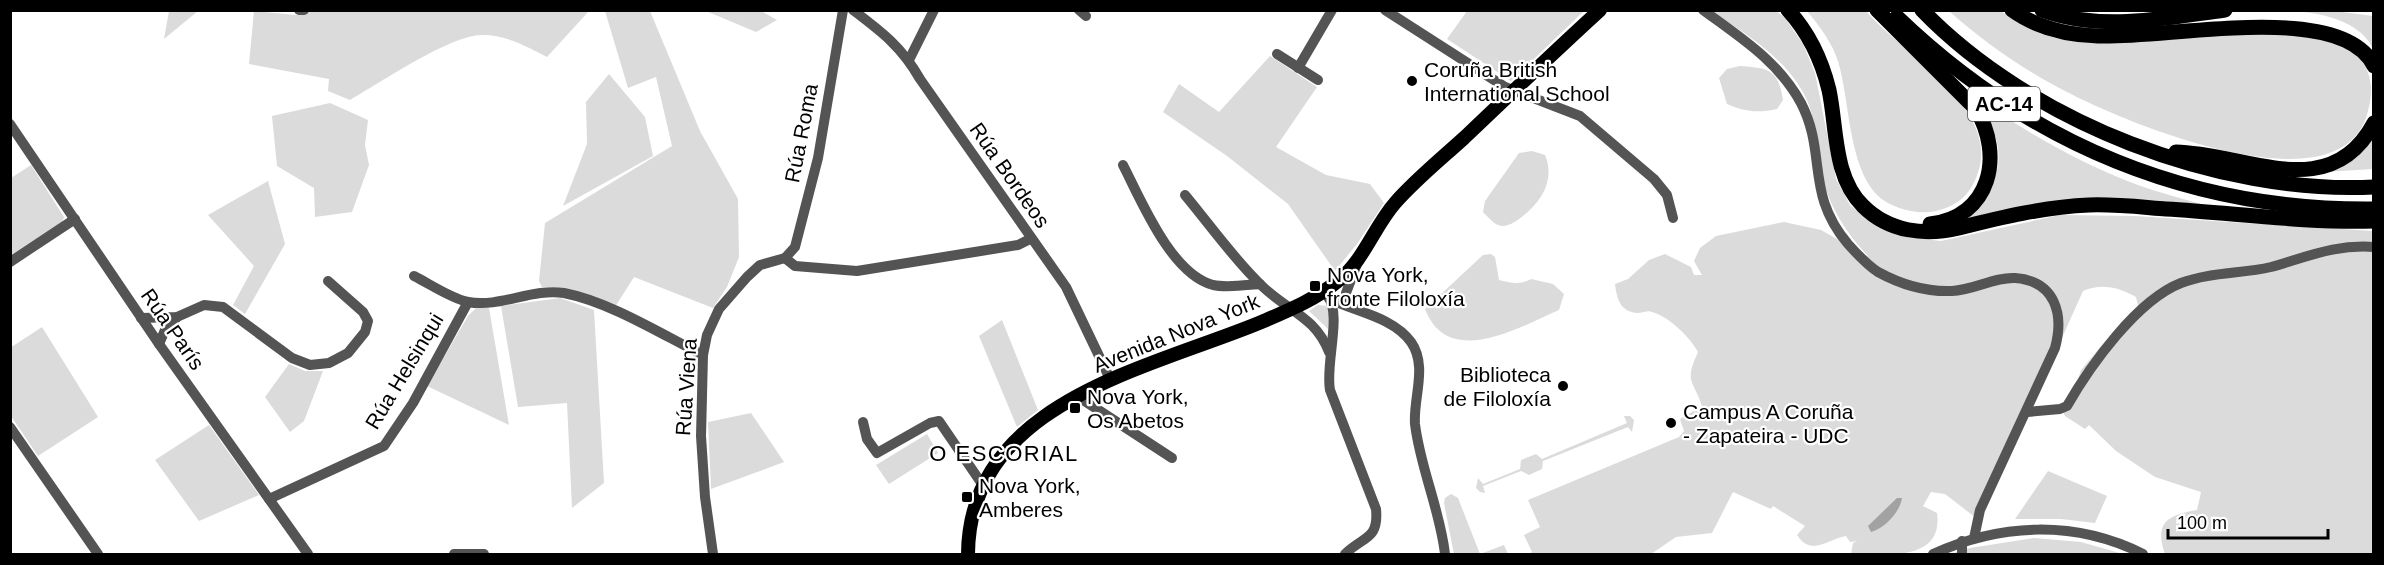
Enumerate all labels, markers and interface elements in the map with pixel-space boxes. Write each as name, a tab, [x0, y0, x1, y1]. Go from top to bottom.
place label: Coruña British International School	[1424, 58, 1610, 105]
marker: Coruña British International School	[1405, 74, 1419, 88]
street label: Rúa Roma	[780, 81, 822, 184]
road number: AC-14	[1968, 87, 2040, 121]
street label: Rúa Bordeos	[965, 118, 1055, 232]
place label: Nova York, fronte Filoloxía	[1327, 263, 1465, 310]
marker: Nova York, fronte Filoloxía	[1308, 279, 1322, 293]
street label: Rúa París	[137, 284, 209, 374]
street label: Avenida Nova York	[1090, 289, 1263, 377]
street label: Rúa Helsinqui	[360, 309, 448, 433]
street label: Rúa Viena	[671, 337, 701, 437]
place label: Biblioteca de Filoloxía	[1444, 363, 1551, 410]
marker: Biblioteca de Filoloxía	[1556, 379, 1570, 393]
place label: Nova York, Os Abetos	[1087, 385, 1189, 432]
place label: Campus A Coruña - Zapateira - UDC	[1683, 400, 1854, 447]
marker: Nova York, Os Abetos	[1068, 401, 1082, 415]
marker: Campus A Coruña - Zapateira - UDC	[1664, 416, 1678, 430]
district label: O ESCORIAL	[929, 441, 1079, 466]
place label: Nova York, Amberes	[979, 474, 1081, 521]
marker: Nova York, Amberes	[960, 490, 974, 504]
scale bar	[2168, 502, 2328, 540]
text: 100 m	[2177, 513, 2227, 533]

